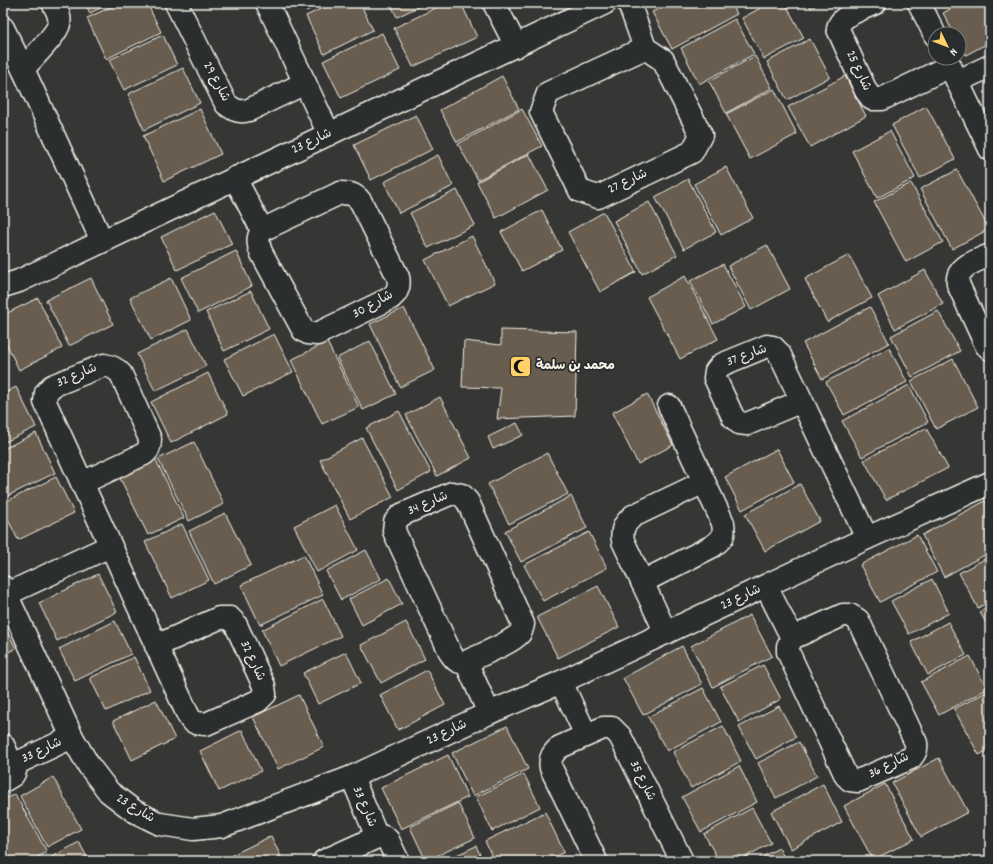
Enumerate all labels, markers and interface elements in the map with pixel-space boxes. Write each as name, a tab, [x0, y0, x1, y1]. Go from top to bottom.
north arrow	[927, 26, 967, 66]
text: N	[945, 44, 961, 59]
street label: شارع 25	[840, 48, 876, 94]
street label: شارع 29	[198, 59, 234, 105]
street label: شارع 23	[289, 124, 335, 160]
street label: شارع 27	[605, 165, 651, 199]
street label: شارع 30	[349, 286, 397, 324]
street label: شارع 37	[724, 340, 770, 372]
mosque icon: محمد بن سلمة	[507, 353, 533, 379]
place label: محمد بن سلمة	[536, 357, 615, 376]
street label: شارع 32	[54, 359, 100, 393]
street label: شارع 34	[405, 487, 451, 521]
street label: شارع 23	[718, 580, 764, 616]
street label: شارع 32	[234, 638, 270, 684]
street label: شارع 23	[424, 715, 470, 751]
street label: شارع 33	[19, 733, 65, 769]
street label: شارع 36	[865, 748, 913, 784]
street label: شارع 35	[624, 758, 660, 804]
street label: شارع 33	[347, 784, 381, 830]
street label: شارع 23	[112, 790, 158, 828]

